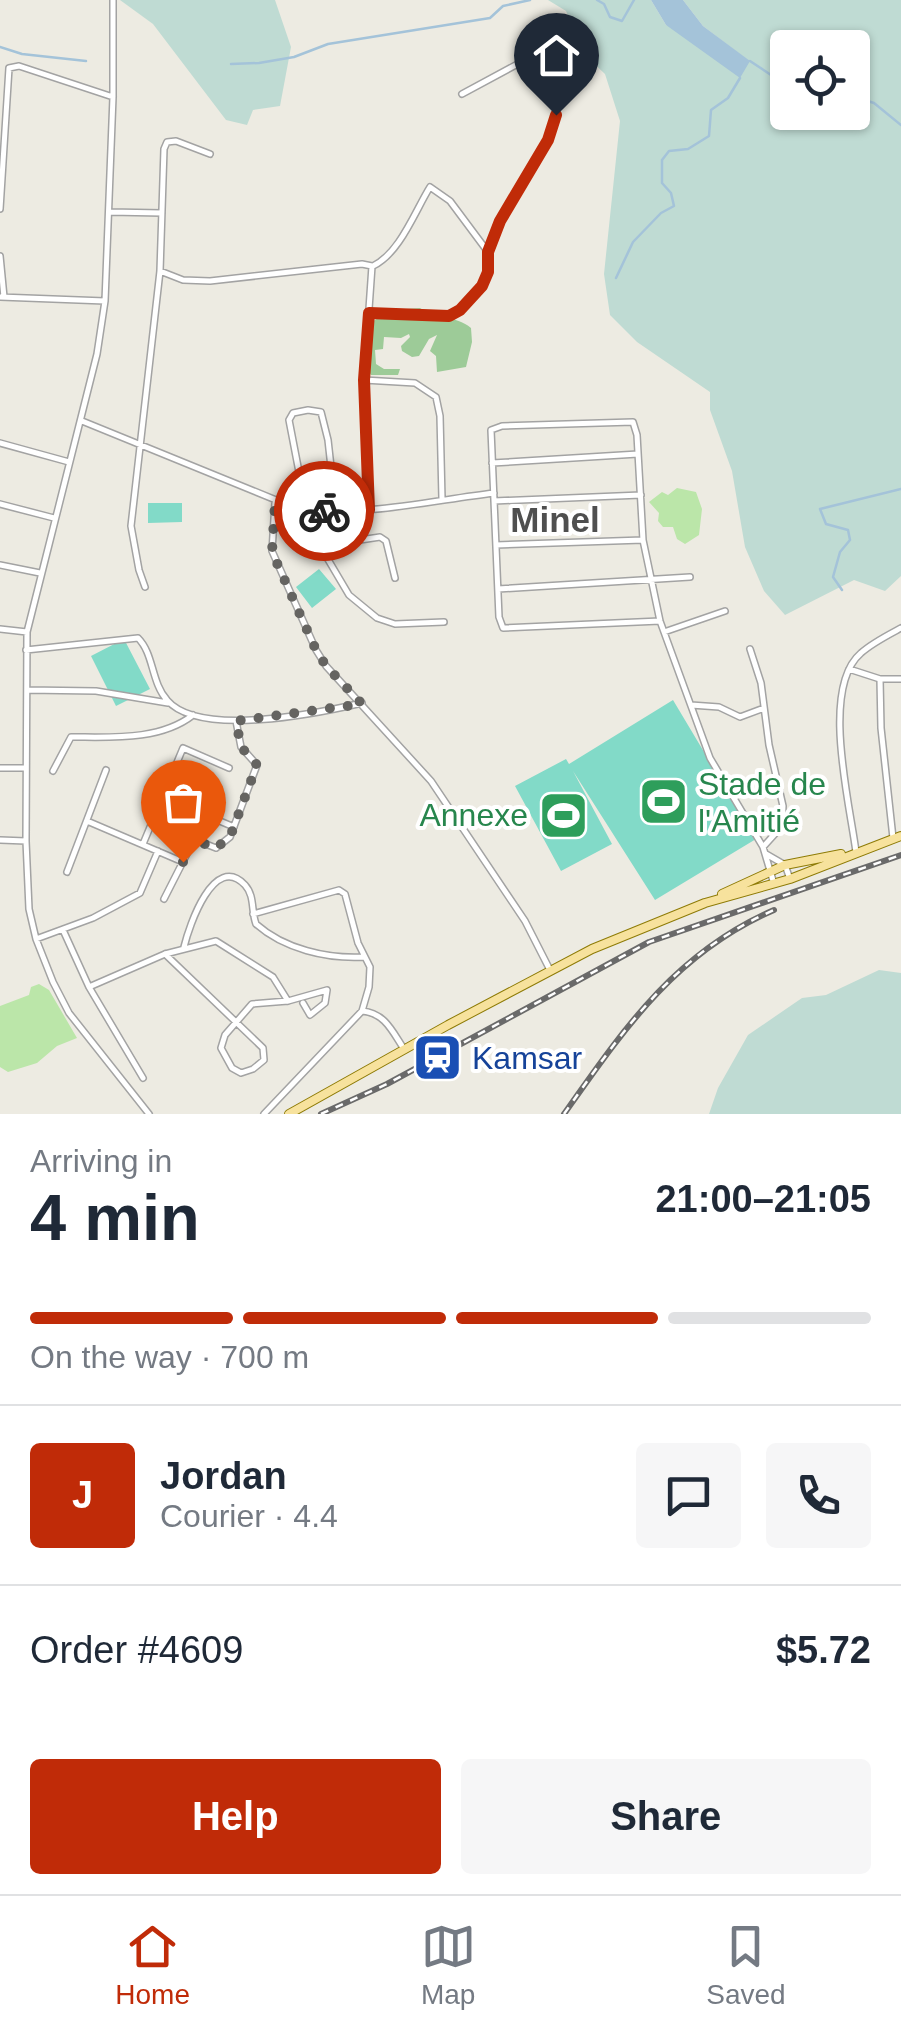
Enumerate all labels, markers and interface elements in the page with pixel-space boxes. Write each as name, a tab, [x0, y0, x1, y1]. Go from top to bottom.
pin	[514, 13, 599, 116]
icon: home	[529, 28, 584, 83]
map controls	[770, 30, 870, 130]
button: locate	[770, 30, 870, 130]
courier	[274, 461, 374, 561]
icon: bike	[297, 484, 352, 539]
district label: Minel	[510, 500, 600, 539]
pin	[141, 760, 226, 863]
place label: Stade de l'Amitié	[698, 766, 826, 839]
icon: bag	[156, 775, 211, 830]
sports icon: Stade de l'Amitié	[637, 776, 689, 828]
sports icon: Annexe	[537, 789, 589, 841]
place label: Annexe	[419, 797, 528, 833]
station icon: Kamsar	[411, 1032, 463, 1084]
place label: Kamsar	[472, 1040, 583, 1076]
text: Arriving in	[30, 1143, 172, 1179]
text: 21:00–21:05	[655, 1178, 871, 1220]
text: 4 min	[30, 1181, 200, 1254]
text: On the way · 700 m	[30, 1339, 309, 1375]
button: chat	[636, 1443, 741, 1548]
button: phone	[766, 1443, 871, 1548]
text: Jordan	[160, 1455, 287, 1497]
text: J	[72, 1474, 93, 1516]
text: Courier · 4.4	[160, 1498, 338, 1534]
text: Order #4609	[30, 1629, 243, 1671]
text: $5.72	[776, 1629, 871, 1671]
button: Help	[30, 1759, 441, 1874]
button: Share	[461, 1759, 871, 1874]
tab: Home	[115, 1919, 190, 2011]
tab: Map	[421, 1919, 476, 2011]
tab: Saved	[706, 1919, 786, 2011]

